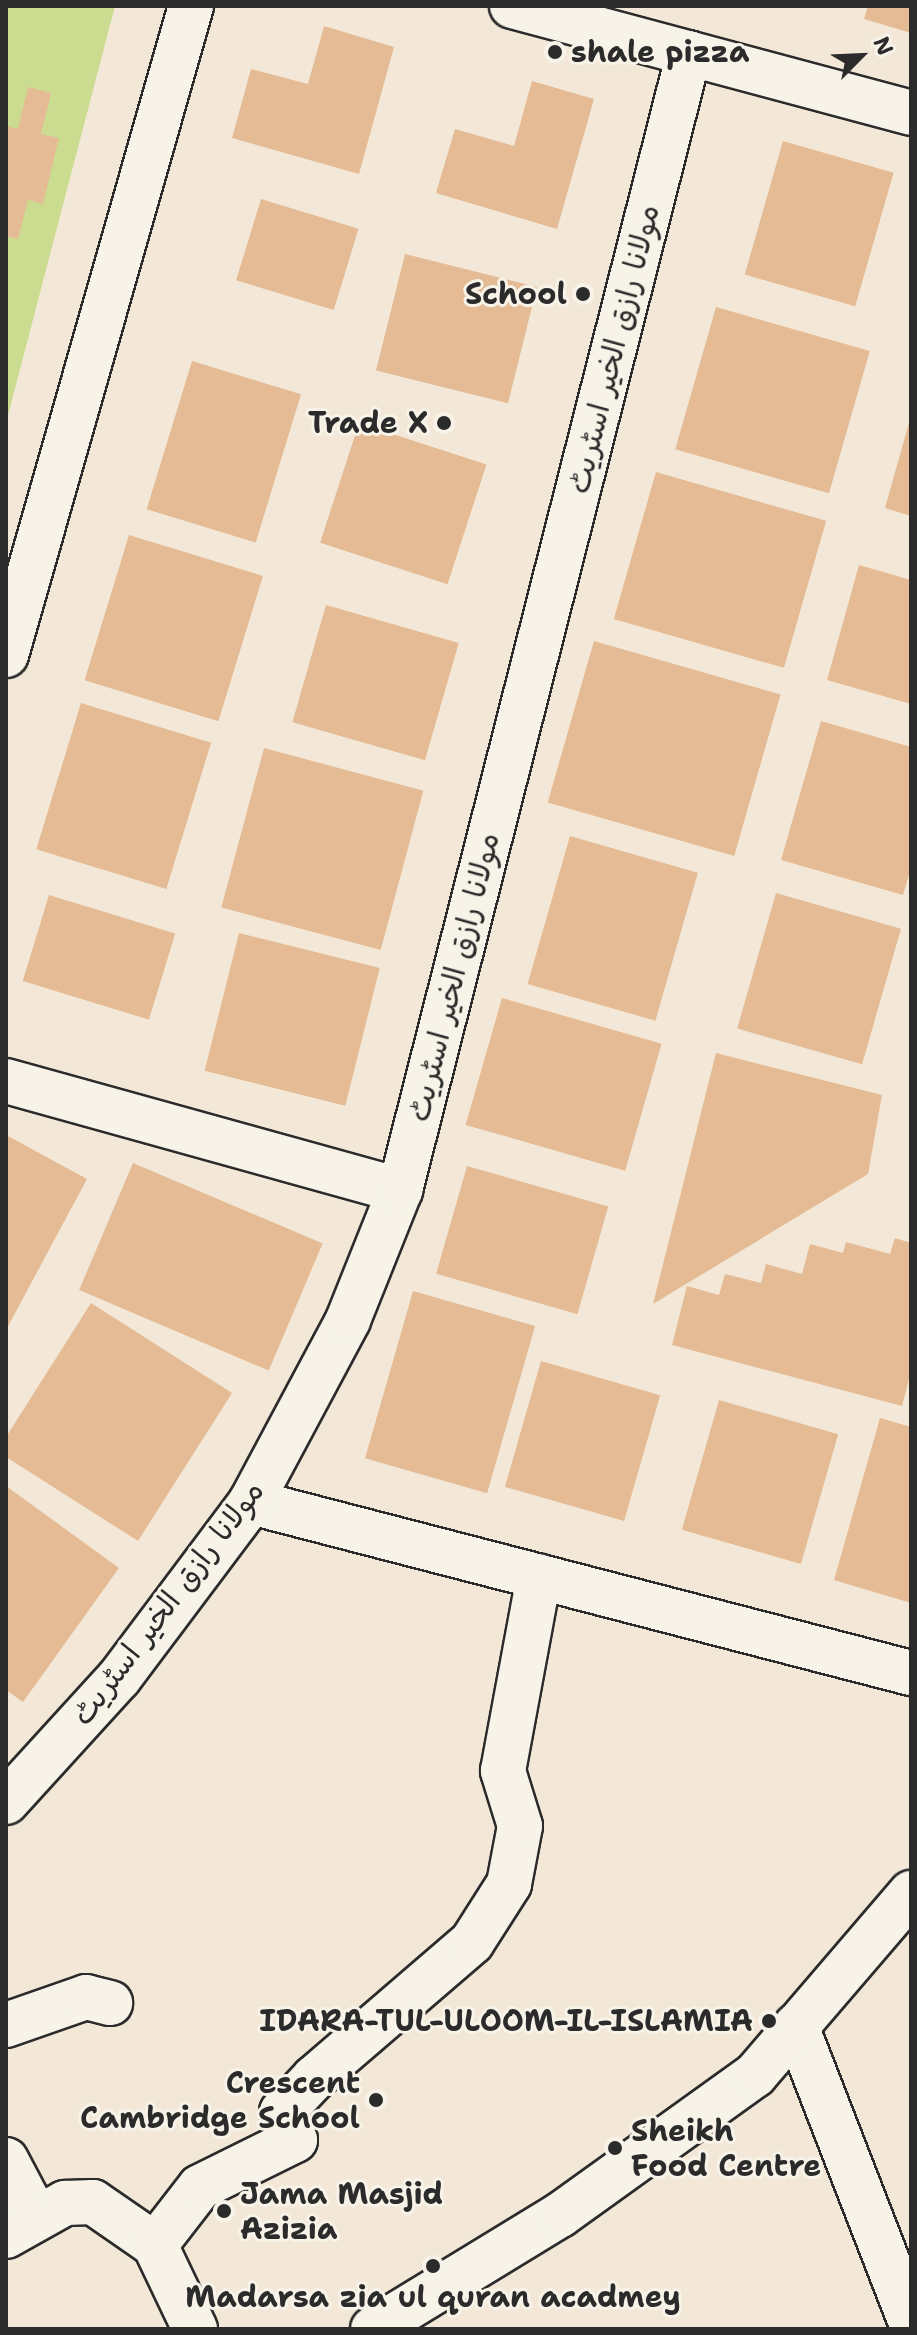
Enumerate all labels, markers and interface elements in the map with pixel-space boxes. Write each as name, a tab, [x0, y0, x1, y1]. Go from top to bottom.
north arrow	[821, 16, 901, 96]
text: N	[867, 32, 900, 60]
place label: shale pizza	[571, 34, 749, 70]
marker: shale pizza	[546, 43, 564, 61]
street label: مولانا رازق الخیر اسٹریٹ	[561, 201, 667, 497]
place label: School	[465, 276, 567, 312]
marker: School	[574, 285, 592, 303]
place label: Trade X	[308, 405, 428, 441]
marker: Trade X	[435, 414, 453, 432]
street label: مولانا رازق الخیر اسٹریٹ	[401, 829, 507, 1125]
street label: مولانا رازق الخیر اسٹریٹ	[64, 1474, 272, 1732]
place label: IDARA-TUL-ULOOM-IL-ISLAMIA	[259, 2003, 753, 2039]
marker: IDARA-TUL-ULOOM-IL-ISLAMIA	[760, 2012, 778, 2030]
place label: Crescent Cambridge School	[80, 2065, 360, 2136]
marker: Crescent Cambridge School	[367, 2091, 385, 2109]
place label: Sheikh Food Centre	[631, 2113, 821, 2184]
marker: Sheikh Food Centre	[606, 2139, 624, 2157]
place label: Jama Masjid Azizia	[240, 2176, 443, 2246]
marker: Jama Masjid Azizia	[215, 2202, 233, 2220]
marker: Madarsa zia ul quran acadmey	[424, 2257, 442, 2275]
place label: Madarsa zia ul quran acadmey	[185, 2279, 681, 2315]

